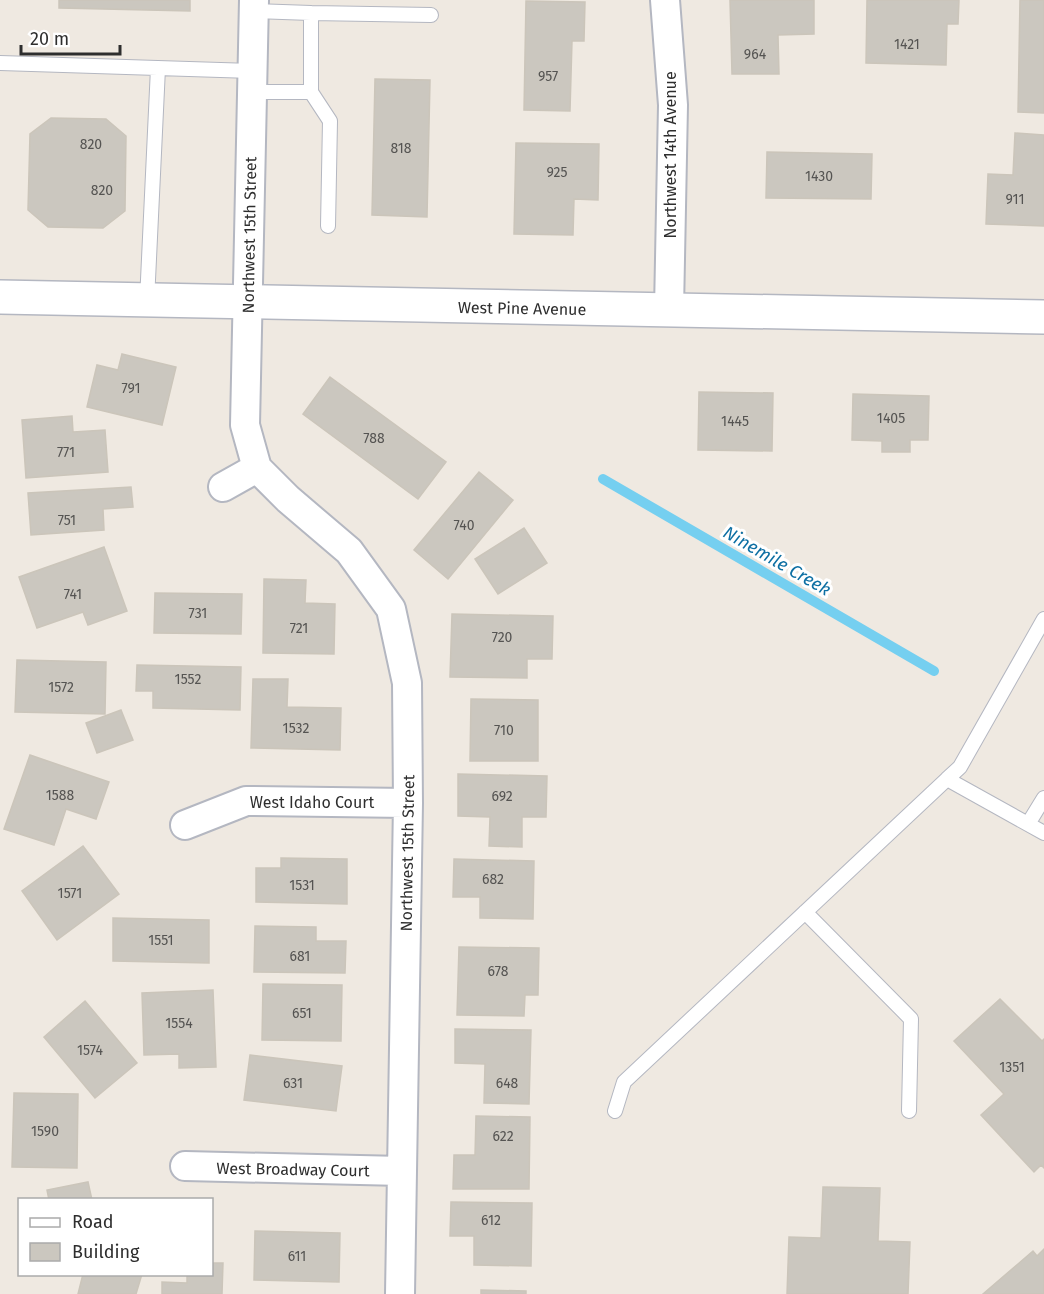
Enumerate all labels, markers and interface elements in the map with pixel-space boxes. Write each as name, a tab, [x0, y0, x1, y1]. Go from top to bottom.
scale bar	[21, 18, 120, 56]
text: 20 m	[30, 28, 69, 50]
house number: 1421	[894, 36, 920, 53]
house number: 964	[744, 46, 767, 63]
house number: 957	[538, 68, 558, 85]
street label: Northwest 14th Avenue	[661, 71, 680, 239]
house number: 820	[80, 136, 102, 153]
house number: 818	[390, 140, 412, 157]
street label: Northwest 15th Street	[239, 156, 260, 314]
house number: 925	[547, 164, 568, 181]
house number: 1430	[805, 168, 833, 185]
house number: 820	[91, 182, 113, 199]
house number: 911	[1006, 191, 1025, 208]
street label: West Pine Avenue	[458, 298, 586, 319]
house number: 791	[121, 380, 141, 397]
house number: 1405	[877, 410, 905, 427]
house number: 1445	[721, 413, 749, 430]
house number: 788	[363, 430, 385, 447]
house number: 771	[57, 444, 75, 461]
house number: 751	[58, 512, 76, 529]
house number: 740	[454, 517, 475, 534]
water label: Ninemile Creek	[719, 521, 835, 601]
house number: 741	[64, 586, 82, 603]
house number: 731	[189, 605, 207, 622]
house number: 721	[290, 620, 308, 637]
house number: 720	[492, 629, 513, 646]
house number: 1552	[175, 671, 201, 688]
house number: 1572	[48, 679, 74, 696]
house number: 1532	[283, 720, 309, 737]
house number: 710	[494, 722, 514, 739]
street label: Northwest 15th Street	[397, 774, 418, 932]
house number: 1588	[46, 787, 75, 804]
house number: 692	[491, 788, 513, 805]
street label: West Idaho Court	[250, 793, 374, 812]
house number: 682	[482, 871, 504, 888]
house number: 1531	[289, 877, 315, 894]
house number: 1571	[58, 885, 82, 902]
house number: 1551	[148, 932, 174, 949]
house number: 681	[290, 948, 310, 965]
house number: 678	[488, 963, 509, 980]
house number: 651	[292, 1005, 312, 1022]
house number: 1554	[165, 1015, 193, 1032]
house number: 1574	[77, 1042, 103, 1059]
house number: 1351	[999, 1059, 1025, 1076]
house number: 631	[283, 1075, 303, 1092]
house number: 648	[496, 1075, 519, 1092]
house number: 1590	[31, 1123, 59, 1140]
house number: 622	[492, 1128, 514, 1145]
street label: West Broadway Court	[216, 1159, 370, 1180]
legend	[18, 1198, 213, 1276]
text: Road	[72, 1211, 114, 1233]
house number: 612	[481, 1212, 501, 1229]
text: Building	[72, 1241, 140, 1263]
house number: 611	[288, 1248, 306, 1265]

